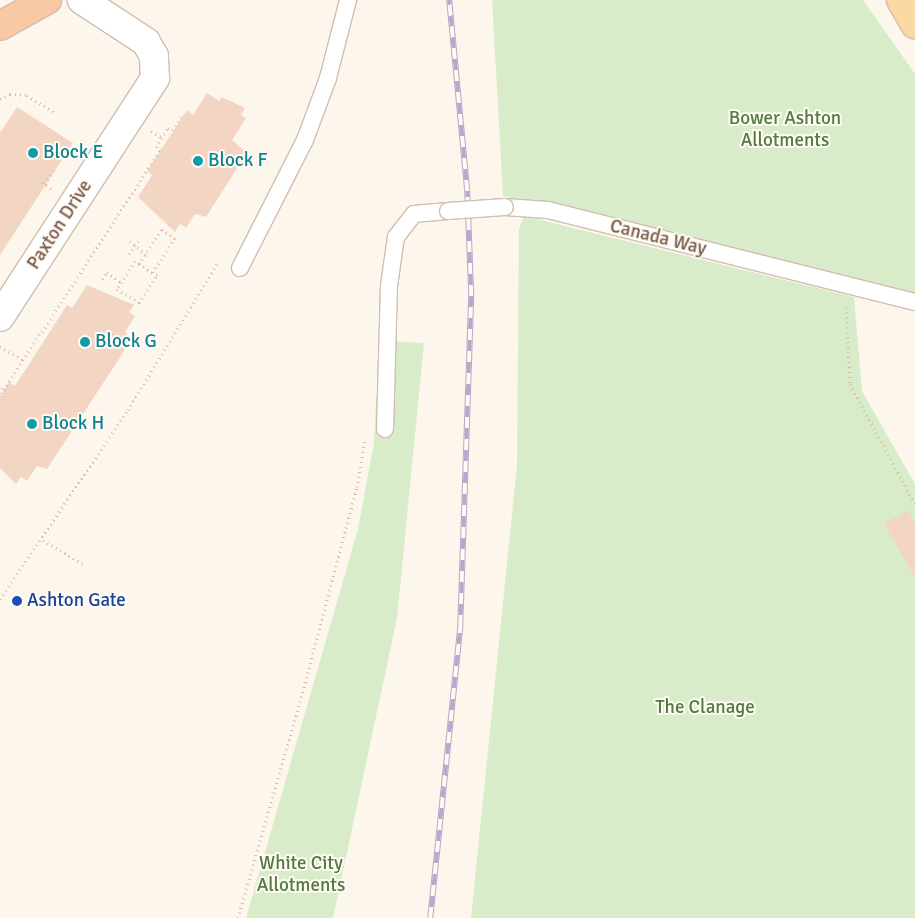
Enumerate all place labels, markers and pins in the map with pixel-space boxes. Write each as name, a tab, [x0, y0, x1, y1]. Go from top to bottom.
place label: Block E	[43, 142, 103, 164]
marker: Block E	[27, 147, 39, 159]
place label: Block F	[208, 150, 267, 172]
marker: Block F	[192, 155, 204, 167]
place label: Block G	[95, 331, 157, 353]
marker: Block G	[79, 336, 91, 348]
place label: Block H	[42, 413, 104, 435]
marker: Block H	[26, 418, 38, 430]
place label: Ashton Gate	[27, 590, 126, 612]
marker: Ashton Gate	[11, 595, 23, 607]

